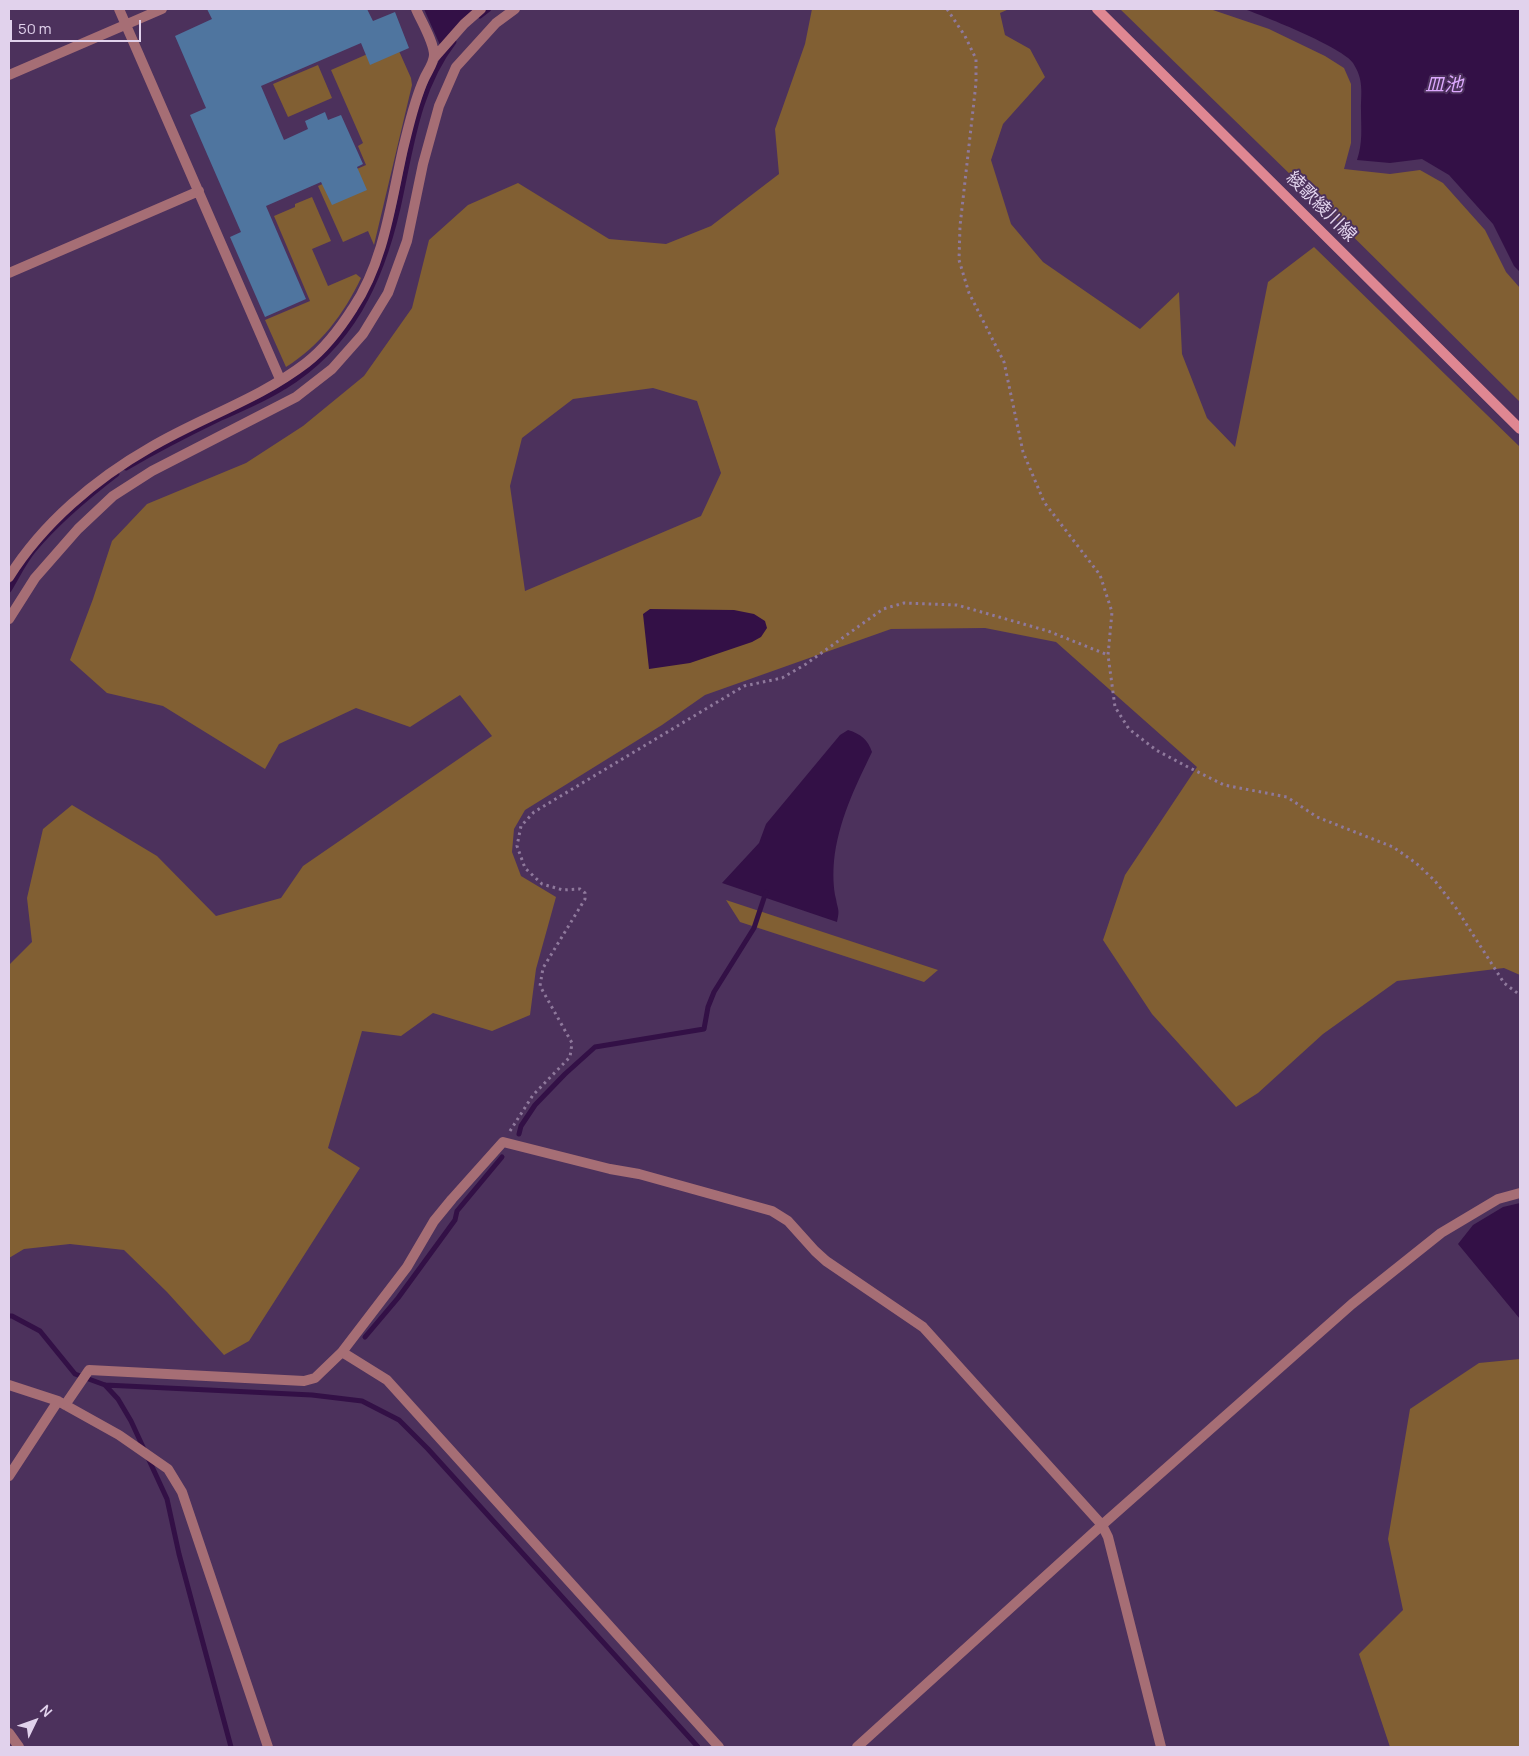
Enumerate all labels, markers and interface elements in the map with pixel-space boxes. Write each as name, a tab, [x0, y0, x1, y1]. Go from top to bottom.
scale bar	[12, 10, 144, 42]
text: 50 m	[18, 18, 52, 39]
water label: 皿池	[1425, 75, 1463, 97]
street label: 綾歌綾川線	[1282, 168, 1360, 246]
north arrow	[10, 1696, 60, 1746]
text: N	[36, 1701, 57, 1721]

